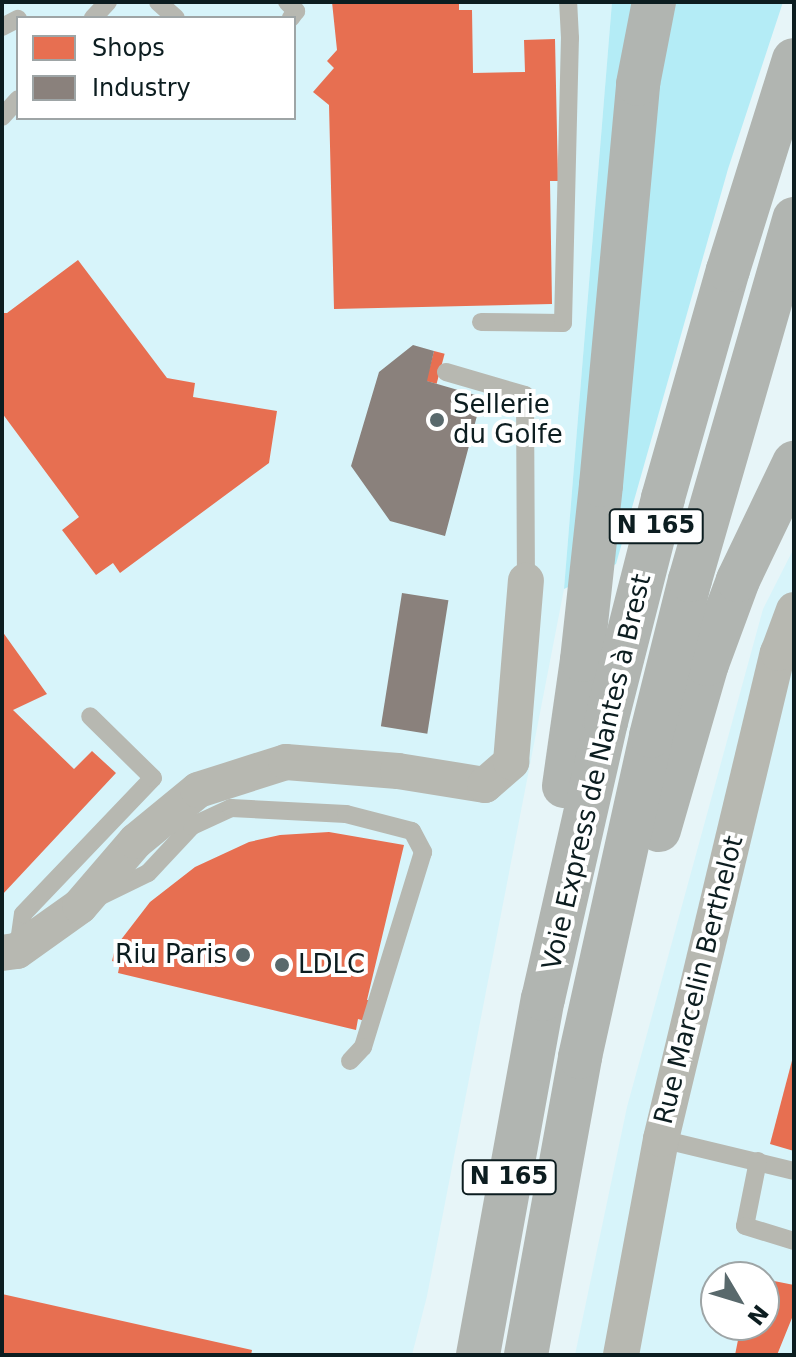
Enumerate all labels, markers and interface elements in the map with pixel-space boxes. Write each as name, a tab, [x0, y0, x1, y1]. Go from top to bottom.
legend	[16, 16, 296, 120]
text: Shops	[92, 34, 165, 62]
text: Industry	[92, 74, 191, 102]
place label: Sellerie du Golfe	[453, 389, 563, 450]
marker: Sellerie du Golfe	[428, 411, 446, 429]
road number: N 165	[608, 506, 704, 546]
street label: Voie Express de Nantes à Brest	[536, 571, 658, 973]
street label: Rue Marcelin Berthelot	[648, 833, 750, 1127]
place label: Riu Paris	[115, 939, 227, 971]
marker: Riu Paris	[234, 946, 252, 964]
place label: LDLC	[298, 949, 365, 981]
marker: LDLC	[273, 956, 291, 974]
road number: N 165	[461, 1157, 557, 1197]
north arrow	[700, 1261, 780, 1341]
text: N	[742, 1300, 773, 1330]

